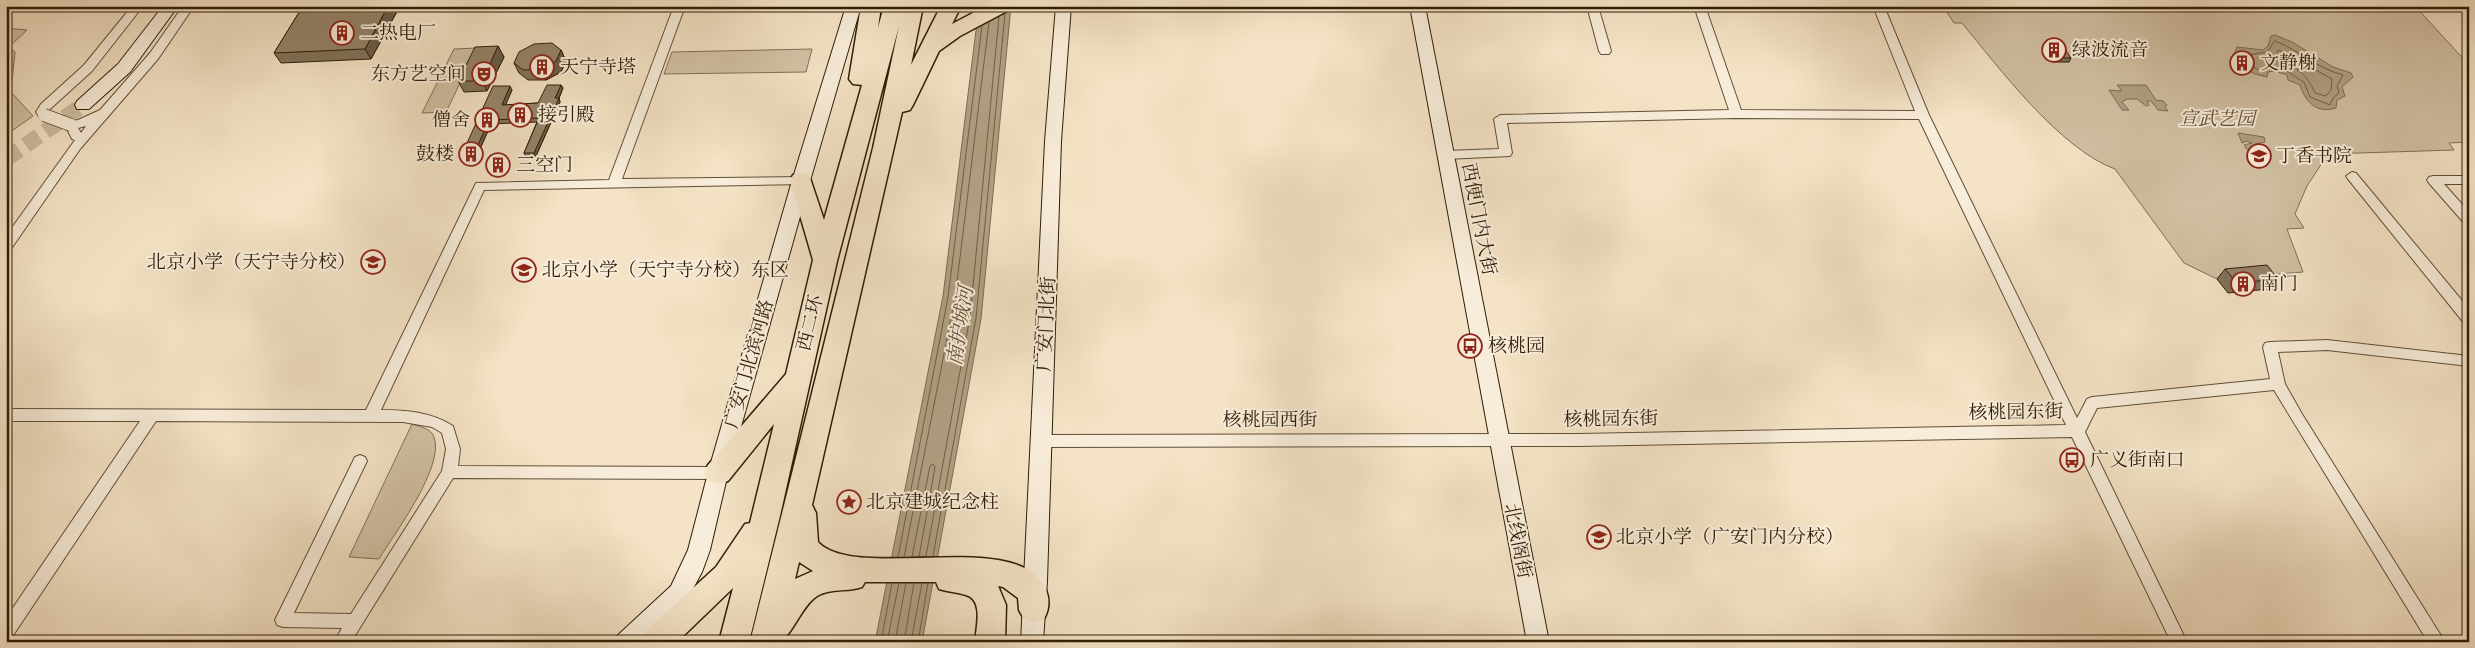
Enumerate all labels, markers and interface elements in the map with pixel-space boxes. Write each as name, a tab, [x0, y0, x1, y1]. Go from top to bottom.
building icon: 二热电厂	[329, 20, 355, 46]
place label: 二热电厂	[360, 20, 436, 46]
building icon: 绿波流音	[2041, 37, 2067, 63]
place label: 绿波流音	[2072, 37, 2148, 63]
building icon: 文静榭	[2229, 50, 2255, 76]
place label: 文静榭	[2260, 50, 2317, 76]
building icon: 天宁寺塔	[529, 54, 555, 80]
place label: 天宁寺塔	[560, 54, 636, 80]
place label: 东方艺空间	[371, 61, 466, 87]
theatre icon: 东方艺空间	[471, 61, 497, 87]
building icon: 接引殿	[507, 102, 533, 128]
place label: 接引殿	[538, 102, 595, 128]
park label: 宣武艺园	[2179, 106, 2258, 132]
place label: 僧舍	[432, 107, 470, 133]
building icon: 僧舍	[474, 107, 500, 133]
place label: 鼓楼	[416, 141, 454, 167]
building icon: 鼓楼	[458, 141, 484, 167]
school or university icon: 丁香书院	[2246, 143, 2272, 169]
place label: 丁香书院	[2276, 143, 2352, 169]
building icon: 三空门	[485, 152, 511, 178]
place label: 三空门	[516, 152, 573, 178]
street label: 西便门内大街	[1455, 161, 1503, 277]
place label: 北京小学（天宁寺分校）	[147, 249, 356, 275]
school or university icon: 北京小学（天宁寺分校）	[360, 249, 386, 275]
school or university icon: 北京小学（天宁寺分校）东区	[511, 257, 537, 283]
place label: 北京小学（天宁寺分校）东区	[542, 257, 789, 283]
building icon: 南门	[2230, 271, 2256, 297]
place label: 南门	[2260, 271, 2298, 297]
street label: 广安门北街	[1031, 276, 1061, 372]
water label: 南护城河	[940, 281, 980, 368]
street label: 西二环	[790, 292, 830, 354]
street label: 广安门北滨河路	[718, 296, 780, 432]
bus stop icon: 核桃园	[1457, 333, 1483, 359]
place label: 核桃园	[1488, 333, 1545, 359]
street label: 核桃园东街	[1968, 398, 2064, 426]
street label: 核桃园东街	[1563, 405, 1659, 433]
street label: 核桃园西街	[1222, 407, 1318, 433]
bus stop icon: 广义街南口	[2059, 447, 2085, 473]
place label: 广义街南口	[2090, 447, 2185, 473]
place icon: 北京建城纪念柱	[836, 489, 862, 515]
place label: 北京建城纪念柱	[866, 489, 999, 515]
street label: 北线阁街	[1498, 501, 1538, 581]
school or university icon: 北京小学（广安门内分校）	[1586, 524, 1612, 550]
place label: 北京小学（广安门内分校）	[1616, 524, 1844, 550]

